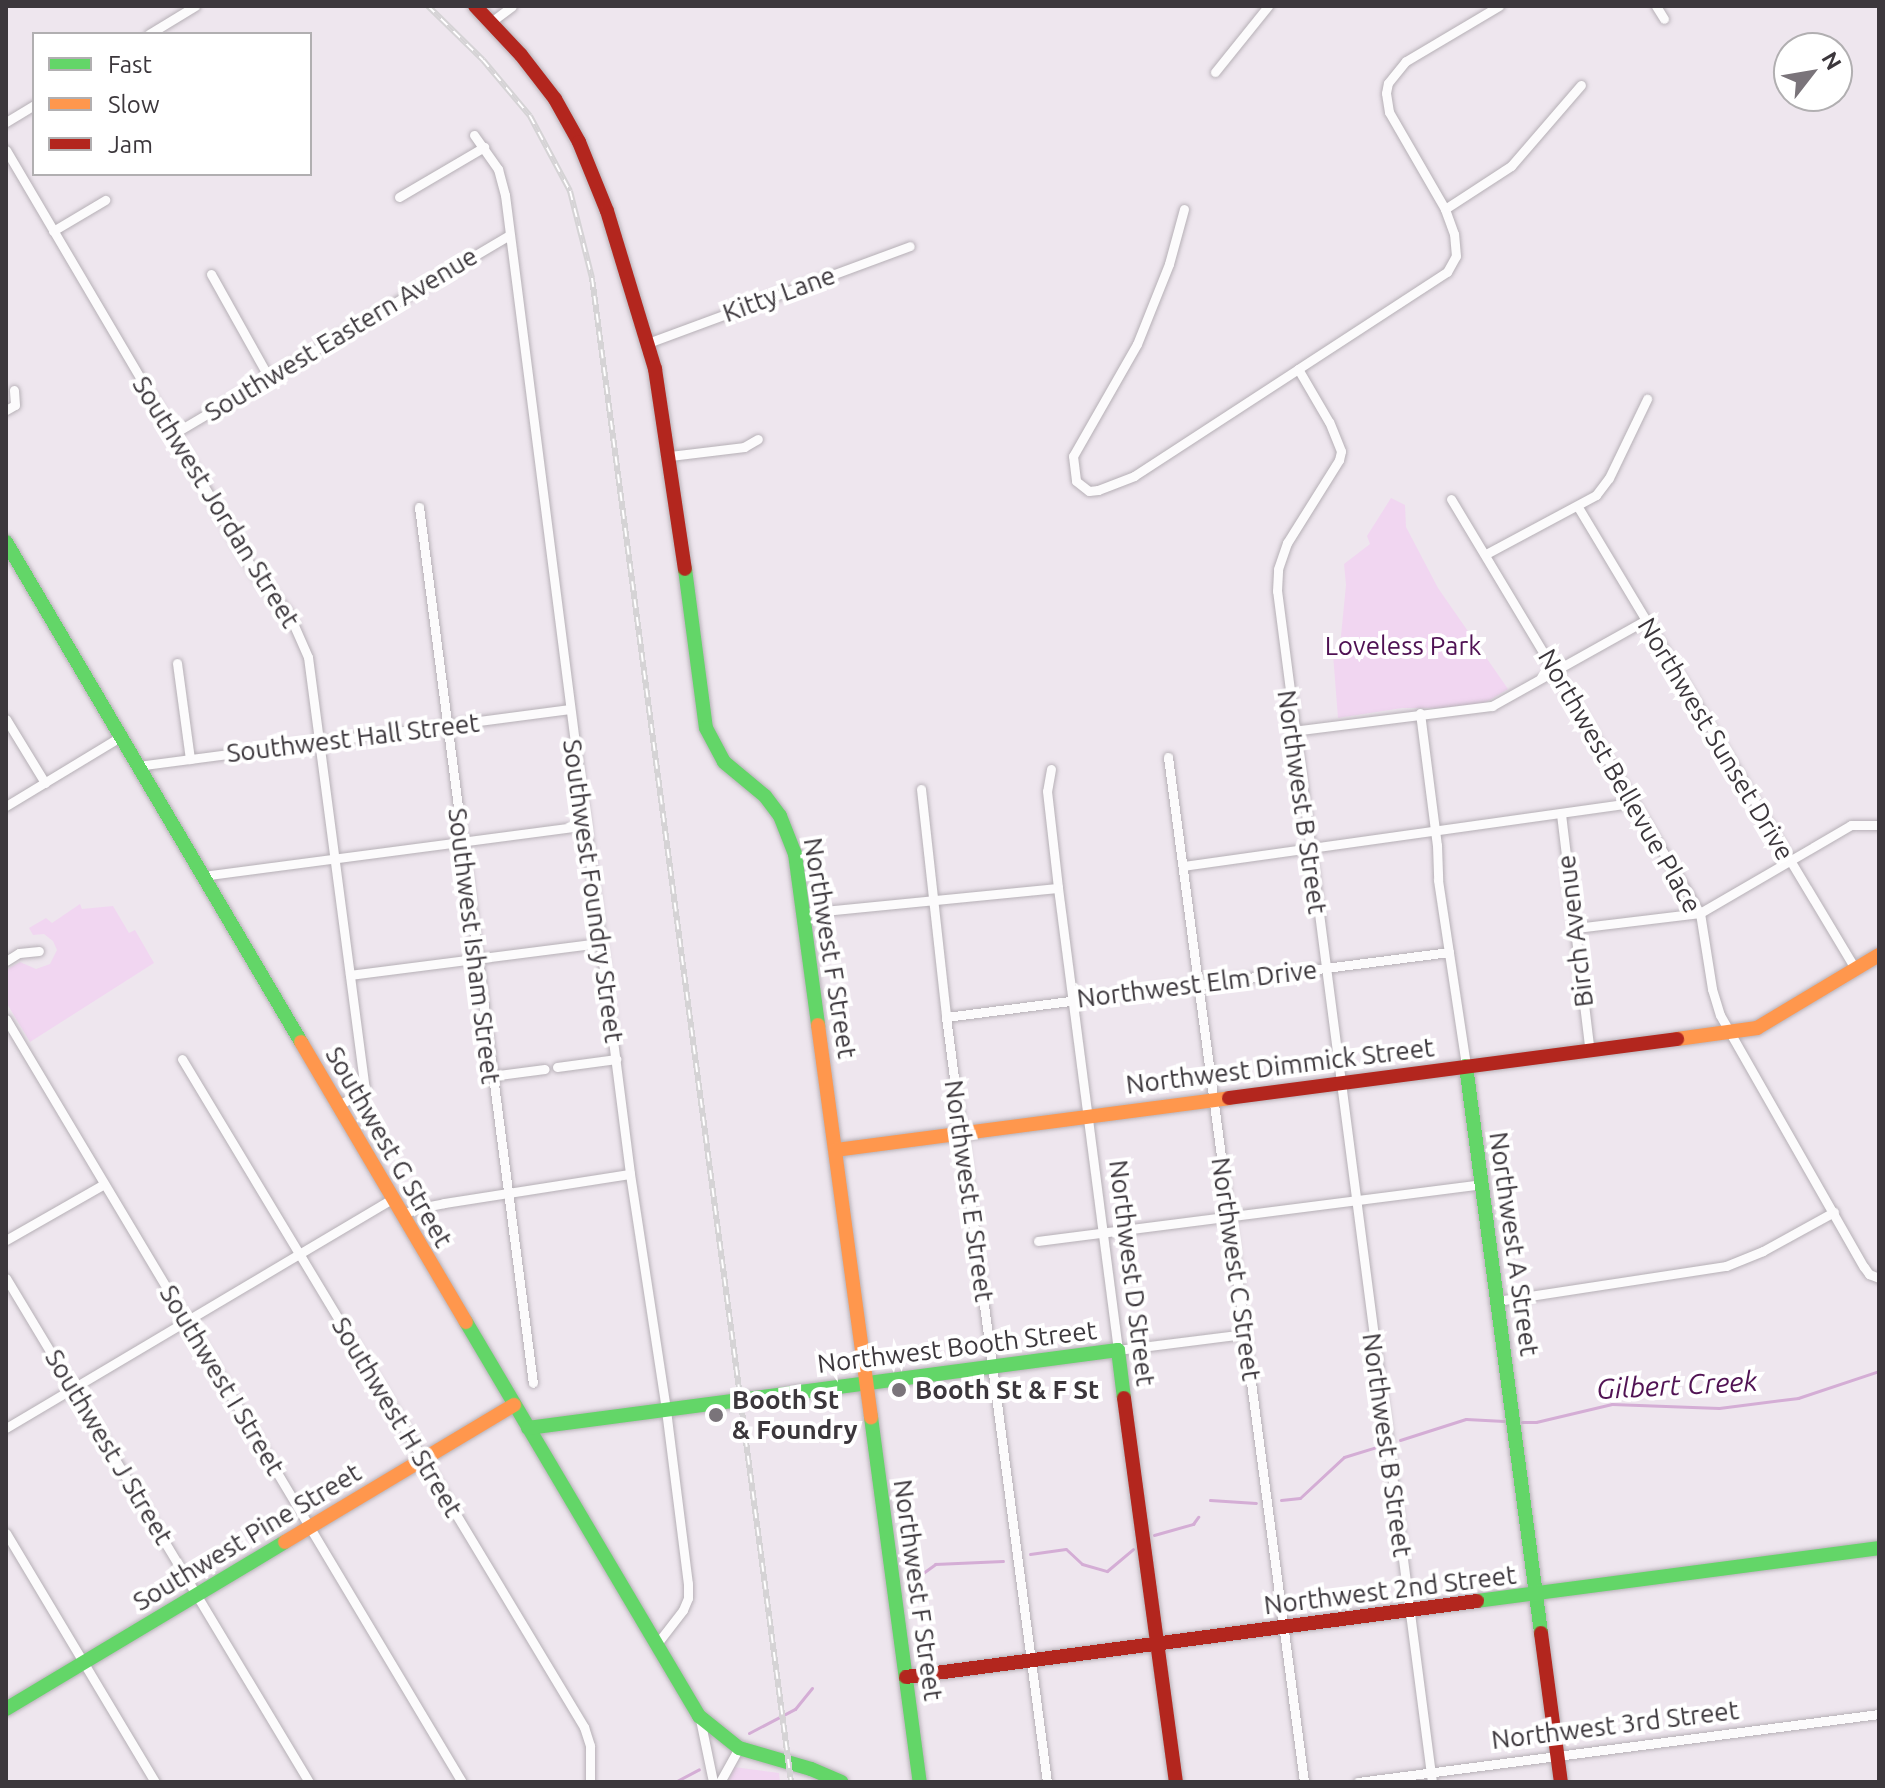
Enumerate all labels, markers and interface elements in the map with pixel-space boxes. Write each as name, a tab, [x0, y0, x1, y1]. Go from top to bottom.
legend	[32, 32, 312, 176]
north arrow	[1773, 32, 1853, 112]
text: N	[1817, 47, 1847, 74]
text: Fast	[108, 51, 152, 78]
text: Slow	[108, 91, 160, 118]
text: Jam	[108, 131, 153, 158]
street label: Southwest Eastern Avenue	[199, 240, 483, 428]
street label: Kitty Lane	[718, 259, 840, 329]
street label: Southwest Jordan Street	[126, 371, 306, 633]
street label: Northwest Sunset Drive	[1631, 612, 1801, 866]
park label: Loveless Park	[1325, 630, 1481, 662]
street label: Northwest Bellevue Place	[1532, 644, 1708, 918]
street label: Northwest B Street	[1271, 688, 1333, 916]
street label: Southwest Hall Street	[225, 707, 481, 769]
street label: Southwest Foundry Street	[556, 737, 630, 1045]
street label: Southwest Isham Street	[442, 806, 506, 1086]
street label: Northwest F Street	[797, 836, 863, 1060]
street label: Birch Avenue	[1550, 853, 1600, 1009]
street label: Northwest Elm Drive	[1075, 954, 1319, 1014]
street label: Northwest Dimmick Street	[1124, 1032, 1436, 1100]
street label: Southwest G Street	[319, 1041, 459, 1253]
street label: Northwest E Street	[938, 1078, 1000, 1304]
street label: Northwest A Street	[1483, 1130, 1545, 1358]
street label: Northwest C Street	[1205, 1155, 1267, 1383]
street label: Northwest D Street	[1103, 1158, 1161, 1388]
street label: Southwest I Street	[153, 1279, 291, 1481]
street label: Southwest H Street	[325, 1312, 469, 1522]
street label: Northwest Booth Street	[816, 1314, 1098, 1380]
street label: Northwest B Street	[1356, 1331, 1418, 1559]
street label: Southwest J Street	[38, 1344, 180, 1550]
water label: Gilbert Creek	[1595, 1364, 1759, 1406]
place label: Booth St & F St	[915, 1374, 1099, 1406]
marker: Booth St & F St	[890, 1381, 908, 1399]
place label: Booth St & Foundry	[732, 1384, 857, 1446]
marker: Booth St & Foundry	[707, 1406, 725, 1424]
street label: Southwest Pine Street	[127, 1457, 367, 1617]
street label: Northwest F Street	[887, 1477, 949, 1703]
street label: Northwest 2nd Street	[1262, 1559, 1518, 1621]
street label: Northwest 3rd Street	[1490, 1694, 1740, 1756]

